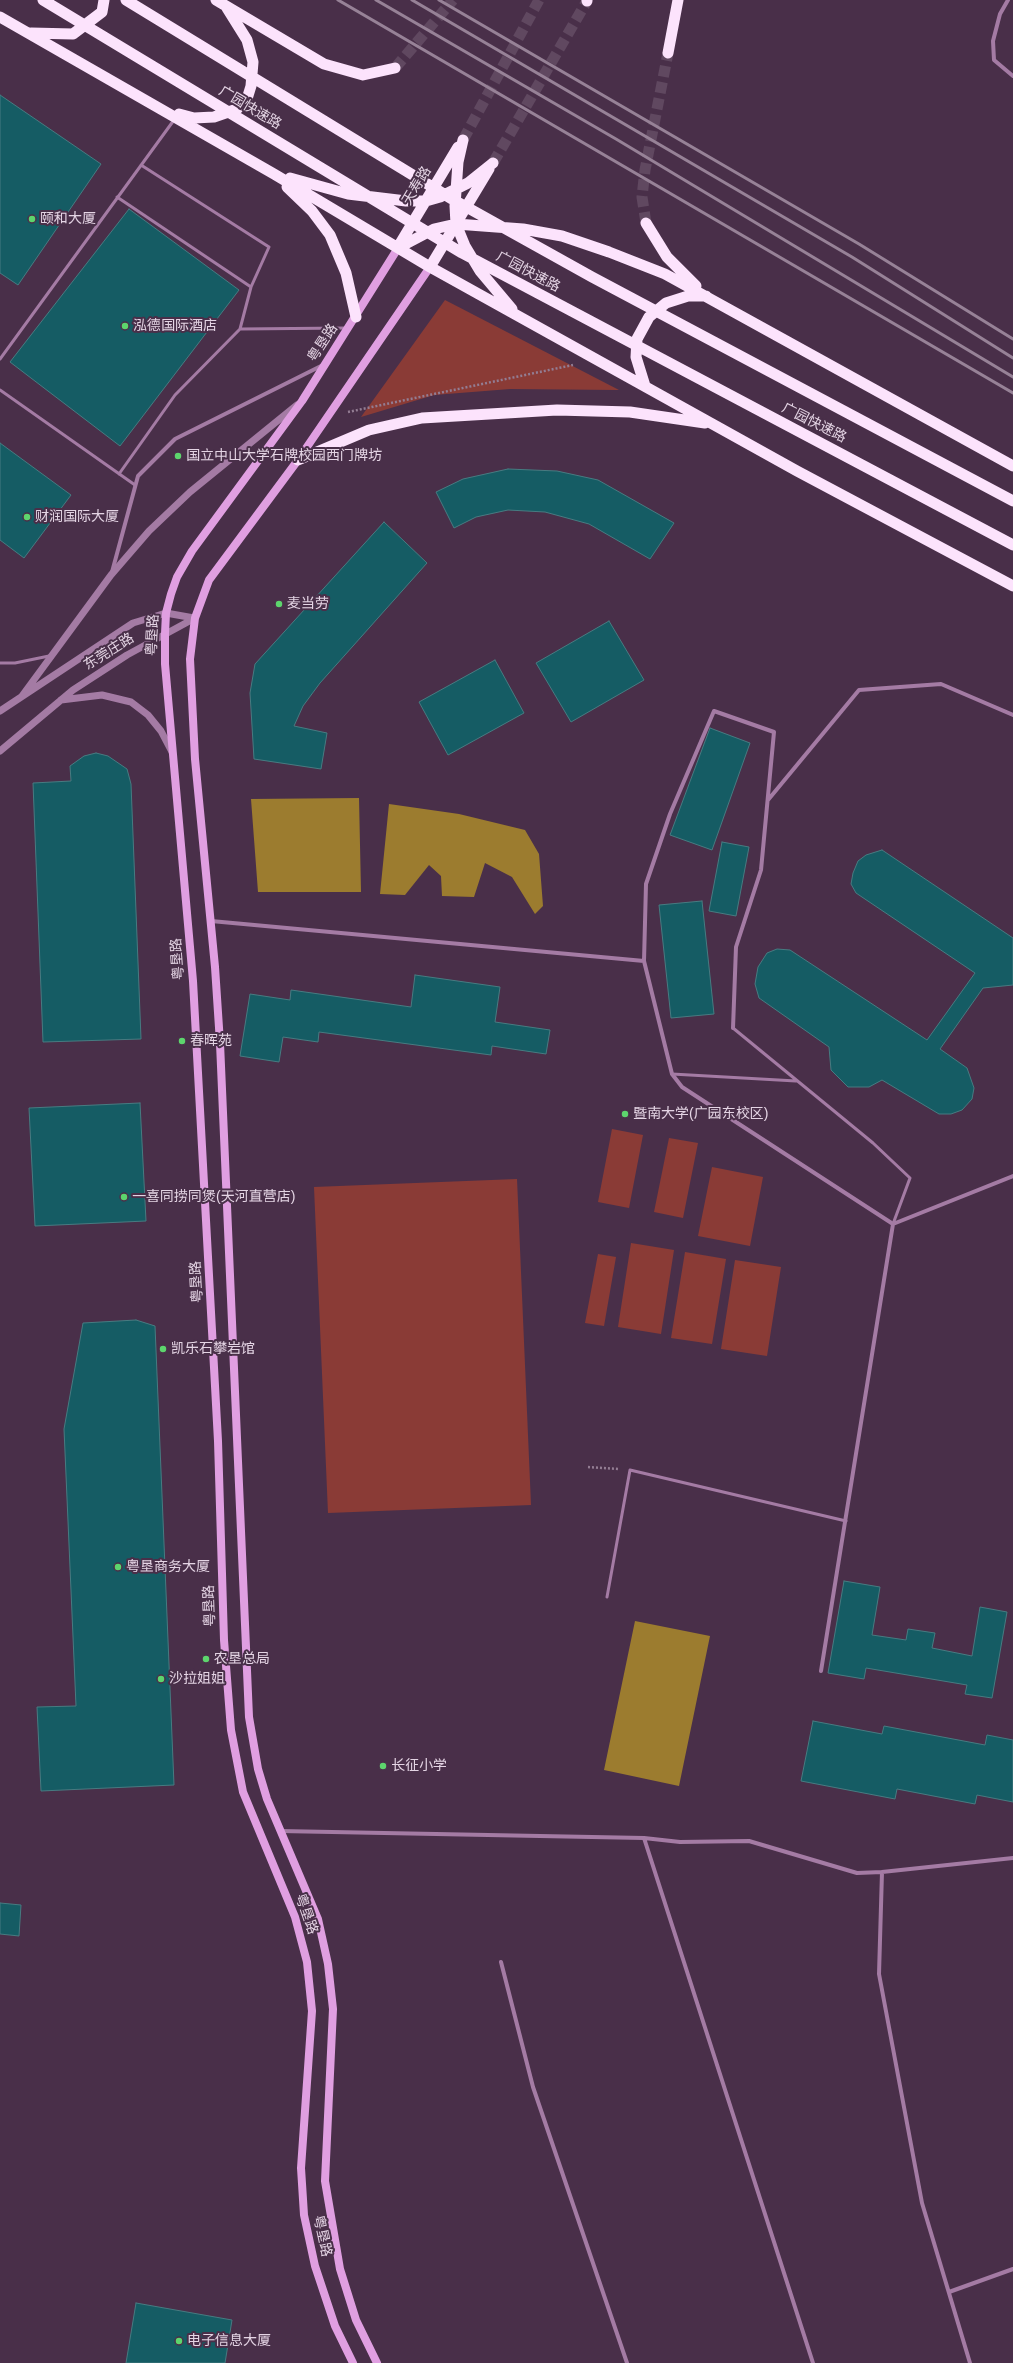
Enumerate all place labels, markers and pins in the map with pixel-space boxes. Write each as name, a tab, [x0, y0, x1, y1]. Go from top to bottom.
place label: 颐和大厦	[40, 211, 96, 227]
marker: 颐和大厦	[27, 214, 37, 224]
place label: 泓德国际酒店	[133, 318, 217, 334]
marker: 泓德国际酒店	[120, 321, 130, 331]
place label: 国立中山大学石牌校园西门牌坊	[186, 448, 382, 464]
marker: 国立中山大学石牌校园西门牌坊	[173, 451, 183, 461]
place label: 财润国际大厦	[35, 509, 119, 525]
marker: 财润国际大厦	[22, 512, 32, 522]
place label: 麦当劳	[287, 596, 329, 612]
marker: 麦当劳	[274, 599, 284, 609]
place label: 春晖苑	[190, 1033, 232, 1049]
marker: 春晖苑	[177, 1036, 187, 1046]
place label: 暨南大学(广园东校区)	[633, 1106, 768, 1122]
marker: 暨南大学(广园东校区)	[620, 1109, 630, 1119]
place label: 一喜同捞同煲(天河直营店)	[132, 1189, 295, 1205]
marker: 一喜同捞同煲(天河直营店)	[119, 1192, 129, 1202]
place label: 凯乐石攀岩馆	[171, 1341, 255, 1357]
marker: 凯乐石攀岩馆	[158, 1344, 168, 1354]
place label: 粤垦商务大厦	[126, 1559, 210, 1575]
marker: 粤垦商务大厦	[113, 1562, 123, 1572]
place label: 农垦总局	[214, 1651, 270, 1667]
marker: 农垦总局	[201, 1654, 211, 1664]
place label: 沙拉姐姐	[169, 1671, 225, 1687]
marker: 沙拉姐姐	[156, 1674, 166, 1684]
place label: 长征小学	[391, 1758, 447, 1774]
marker: 长征小学	[378, 1761, 388, 1771]
place label: 电子信息大厦	[187, 2333, 271, 2349]
marker: 电子信息大厦	[174, 2336, 184, 2346]

